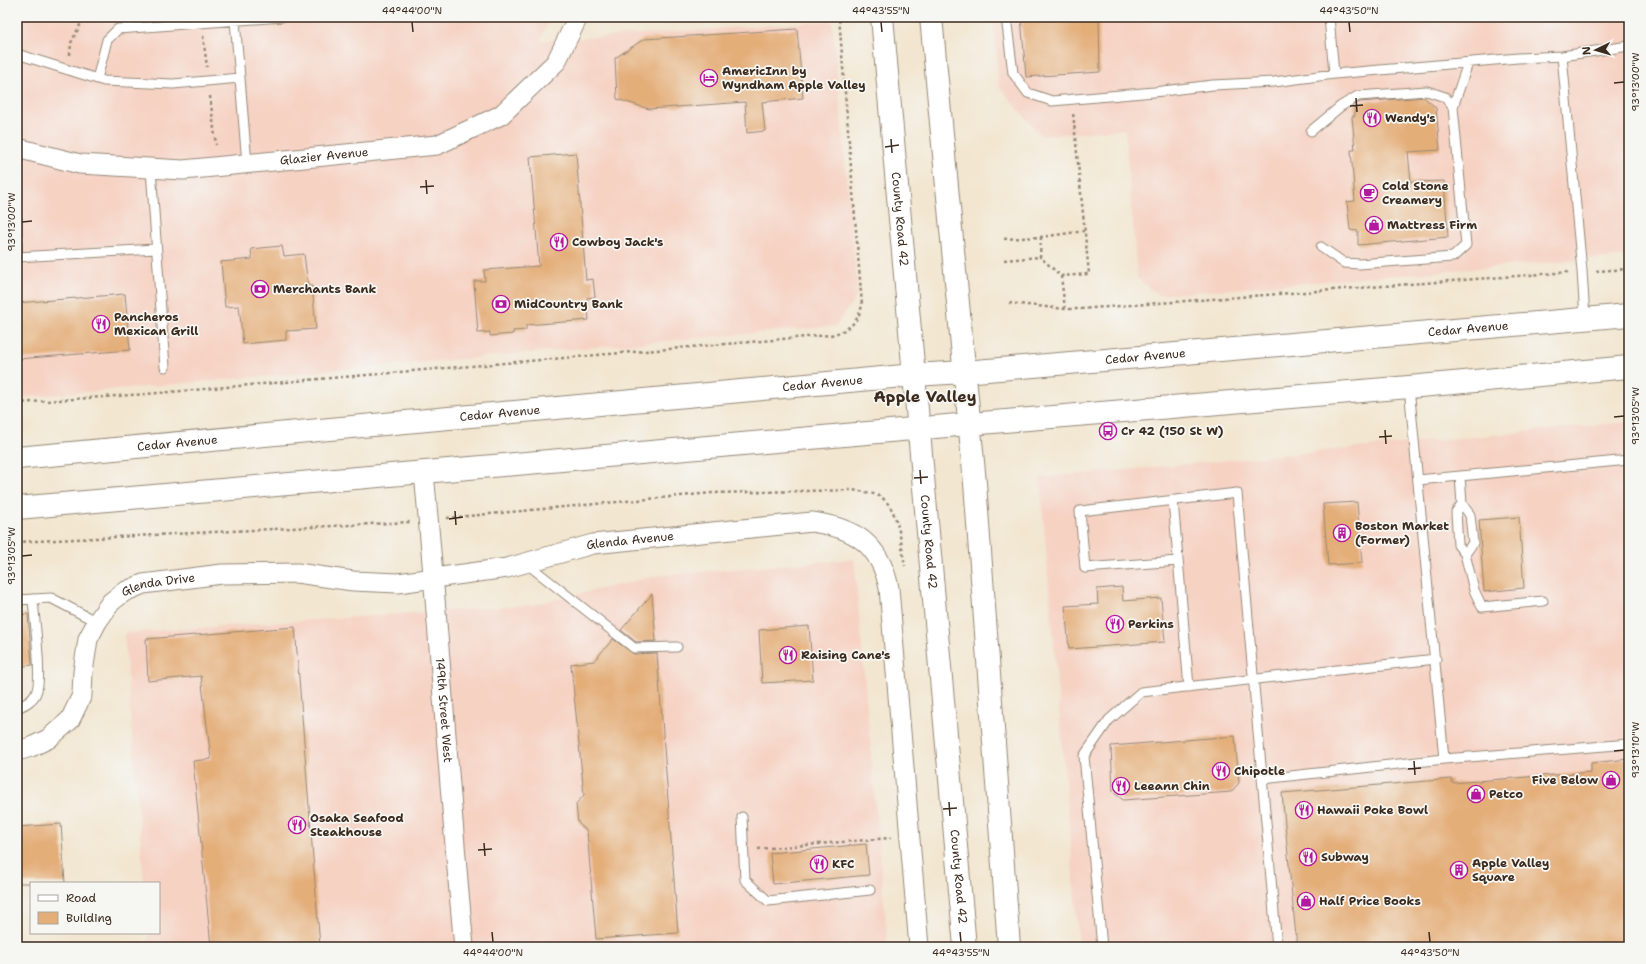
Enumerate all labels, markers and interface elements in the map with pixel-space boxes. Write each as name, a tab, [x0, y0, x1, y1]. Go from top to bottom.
text: 44°44'00"N	[382, 4, 442, 17]
text: 44°43'55"N	[852, 4, 910, 17]
text: 44°43'50"N	[1319, 4, 1379, 17]
north arrow	[1576, 30, 1616, 70]
text: N	[1579, 46, 1594, 56]
text: 93°13'00"W	[1629, 52, 1642, 112]
place label: AmericInn by Wyndham Apple Valley	[722, 63, 866, 93]
hotel icon: AmericInn by Wyndham Apple Valley	[699, 68, 719, 88]
restaurant icon: Wendy's	[1362, 108, 1382, 128]
place label: Wendy's	[1385, 110, 1436, 126]
street label: Glazier Avenue	[279, 144, 369, 168]
street label: County Road 42	[888, 171, 912, 267]
place label: Cold Stone Creamery	[1382, 178, 1449, 208]
cafe icon: Cold Stone Creamery	[1359, 183, 1379, 203]
text: 93°13'00"W	[5, 192, 18, 252]
shop icon: Mattress Firm	[1364, 215, 1384, 235]
place label: Mattress Firm	[1387, 217, 1477, 233]
restaurant icon: Cowboy Jack's	[549, 232, 569, 252]
place label: Cowboy Jack's	[572, 234, 663, 250]
bank icon: Merchants Bank	[250, 279, 270, 299]
place label: Merchants Bank	[273, 281, 377, 297]
bank icon: MidCountry Bank	[491, 294, 511, 314]
place label: MidCountry Bank	[514, 296, 623, 312]
place label: Pancheros Mexican Grill	[114, 309, 198, 339]
restaurant icon: Pancheros Mexican Grill	[91, 314, 111, 334]
street label: Cedar Avenue	[1427, 317, 1509, 340]
street label: Cedar Avenue	[1104, 345, 1187, 368]
street label: Cedar Avenue	[782, 372, 864, 395]
district label: Apple Valley	[873, 386, 977, 407]
text: 93°13'05"W	[1629, 387, 1642, 445]
street label: Cedar Avenue	[459, 402, 541, 425]
bus stop icon: Cr 42 (150 St W)	[1098, 421, 1118, 441]
place label: Cr 42 (150 St W)	[1121, 423, 1224, 439]
street label: Cedar Avenue	[136, 431, 219, 455]
street label: County Road 42	[917, 494, 941, 590]
place label: Boston Market (Former)	[1355, 518, 1449, 548]
building icon: Boston Market (Former)	[1332, 523, 1352, 543]
text: 93°13'05"W	[5, 527, 18, 585]
street label: Glenda Avenue	[584, 528, 675, 554]
street label: Glenda Drive	[119, 569, 196, 600]
restaurant icon: Perkins	[1105, 614, 1125, 634]
place label: Perkins	[1128, 616, 1174, 632]
restaurant icon: Raising Cane's	[778, 645, 798, 665]
place label: Raising Cane's	[801, 647, 890, 663]
street label: 149th Street West	[432, 657, 456, 763]
text: 93°13'10"W	[1629, 721, 1642, 778]
restaurant icon: Chipotle	[1211, 761, 1231, 781]
place label: Chipotle	[1234, 763, 1285, 779]
shop icon: Five Below	[1601, 770, 1621, 790]
place label: Five Below	[1532, 772, 1598, 788]
restaurant icon: Leeann Chin	[1111, 776, 1131, 796]
place label: Leeann Chin	[1134, 778, 1210, 794]
shop icon: Petco	[1466, 784, 1486, 804]
place label: Petco	[1489, 786, 1523, 802]
restaurant icon: Hawaii Poke Bowl	[1294, 800, 1314, 820]
place label: Hawaii Poke Bowl	[1317, 802, 1428, 818]
place label: Osaka Seafood Steakhouse	[310, 810, 404, 840]
restaurant icon: Osaka Seafood Steakhouse	[287, 815, 307, 835]
street label: County Road 42	[947, 829, 971, 924]
restaurant icon: Subway	[1298, 847, 1318, 867]
place label: Subway	[1321, 849, 1369, 865]
restaurant icon: KFC	[809, 854, 829, 874]
place label: Apple Valley Square	[1472, 855, 1549, 885]
place label: KFC	[832, 856, 854, 872]
building icon: Apple Valley Square	[1449, 860, 1469, 880]
legend	[30, 882, 160, 934]
text: Road	[66, 890, 97, 906]
shop icon: Half Price Books	[1296, 891, 1316, 911]
place label: Half Price Books	[1319, 893, 1421, 909]
text: Building	[66, 910, 112, 926]
text: 44°44'00"N	[463, 946, 523, 959]
text: 44°43'55"N	[932, 946, 990, 959]
text: 44°43'50"N	[1400, 946, 1460, 959]

